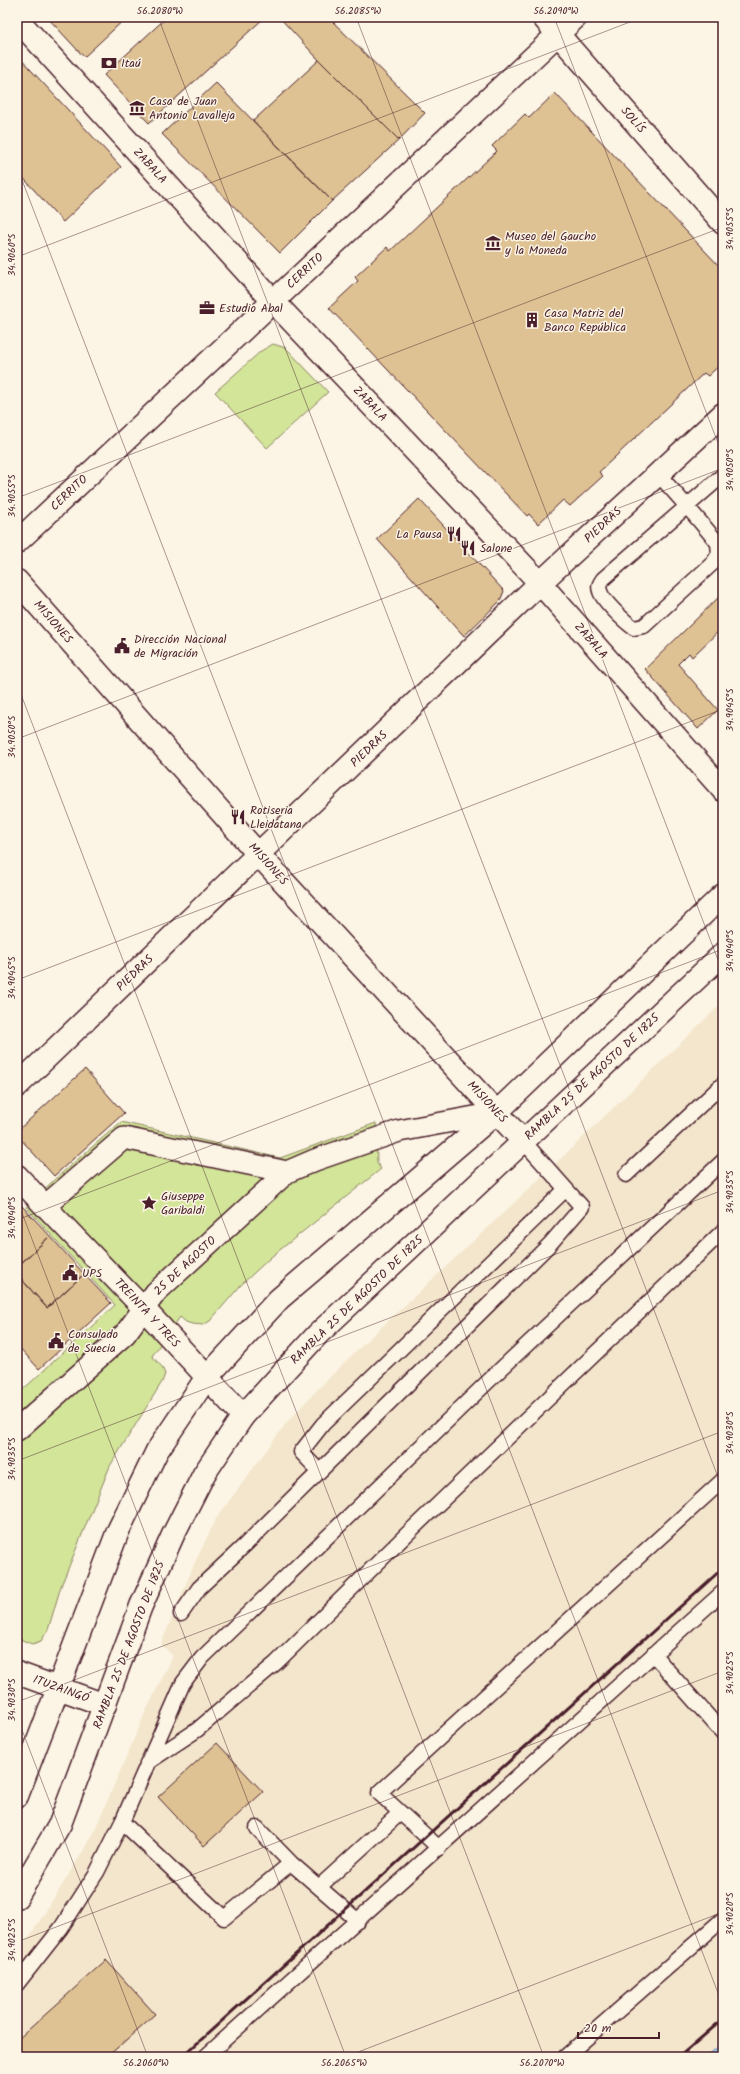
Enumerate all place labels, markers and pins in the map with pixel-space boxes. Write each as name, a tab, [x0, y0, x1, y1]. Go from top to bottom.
bank icon: Itaú	[100, 54, 118, 72]
place label: Itaú	[121, 54, 141, 73]
place label: Casa de Juan Antonio Lavalleja	[149, 92, 235, 125]
museum icon: Casa de Juan Antonio Lavalleja	[128, 99, 146, 117]
place label: Museo del Gaucho y la Moneda	[504, 227, 596, 260]
museum icon: Museo del Gaucho y la Moneda	[484, 234, 502, 252]
office icon: Estudio Abal	[198, 299, 216, 317]
place label: Estudio Abal	[219, 299, 283, 318]
place label: Casa Matriz del Banco República	[544, 304, 627, 337]
building icon: Casa Matriz del Banco República	[523, 311, 541, 329]
place label: La Pausa	[396, 525, 442, 544]
restaurant icon: La Pausa	[445, 525, 463, 543]
restaurant icon: Salone	[459, 539, 477, 557]
place label: Salone	[480, 539, 513, 558]
place label: Dirección Nacional de Migración	[134, 630, 227, 663]
public building icon: Dirección Nacional de Migración	[113, 637, 131, 655]
place label: Rotiseria Lleidatana	[250, 801, 302, 834]
restaurant icon: Rotiseria Lleidatana	[229, 808, 247, 826]
place label: Giuseppe Garibaldi	[161, 1187, 206, 1220]
place icon: Giuseppe Garibaldi	[140, 1194, 158, 1212]
public building icon: UPS	[61, 1264, 79, 1282]
place label: UPS	[82, 1264, 103, 1283]
place label: Consulado de Suecia	[68, 1325, 118, 1358]
public building icon: Consulado de Suecia	[47, 1332, 65, 1350]

